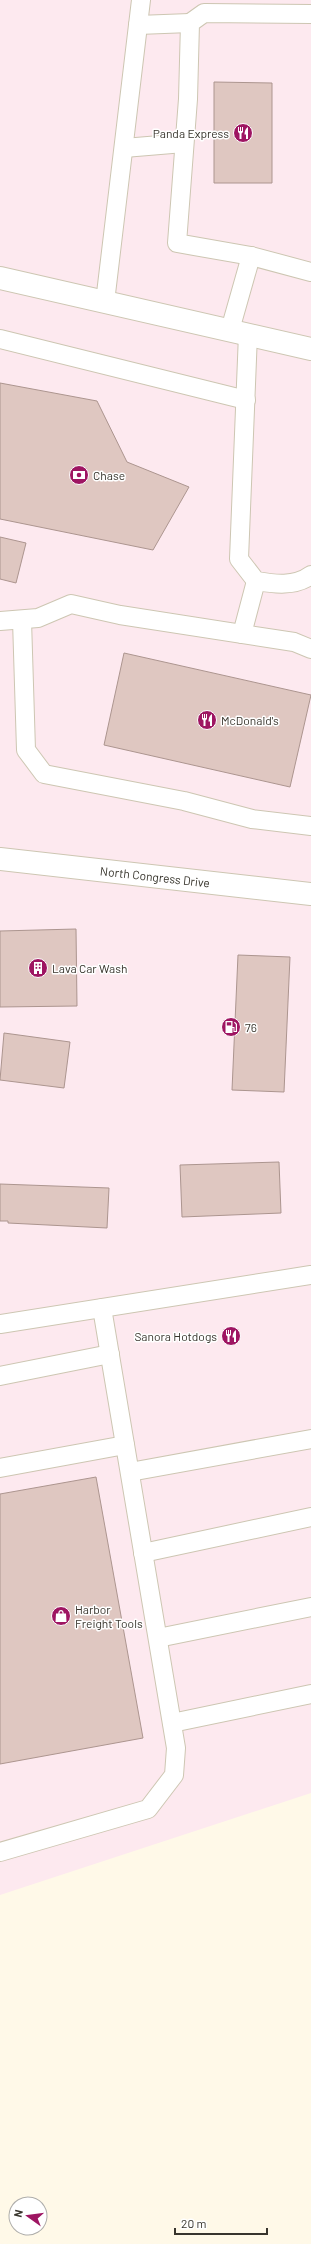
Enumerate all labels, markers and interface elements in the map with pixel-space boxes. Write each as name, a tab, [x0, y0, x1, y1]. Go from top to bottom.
restaurant icon: Panda Express	[232, 122, 254, 144]
place label: Panda Express	[153, 126, 229, 140]
bank icon: Chase	[68, 464, 90, 486]
place label: Chase	[93, 468, 125, 482]
restaurant icon: McDonald's	[196, 709, 218, 731]
place label: McDonald's	[221, 713, 279, 727]
street label: North Congress Drive	[99, 863, 211, 890]
building icon: Lava Car Wash	[27, 957, 49, 979]
place label: Lava Car Wash	[52, 961, 127, 975]
fuel station icon: 76	[220, 1016, 242, 1038]
place label: 76	[245, 1020, 257, 1034]
restaurant icon: Sanora Hotdogs	[220, 1325, 242, 1347]
place label: Sanora Hotdogs	[134, 1329, 217, 1343]
place label: Harbor Freight Tools	[75, 1602, 143, 1630]
shop icon: Harbor Freight Tools	[50, 1605, 72, 1627]
north arrow	[8, 2196, 48, 2236]
text: N	[11, 2208, 25, 2219]
scale bar	[175, 2210, 267, 2236]
text: 20 m	[181, 2216, 207, 2230]

